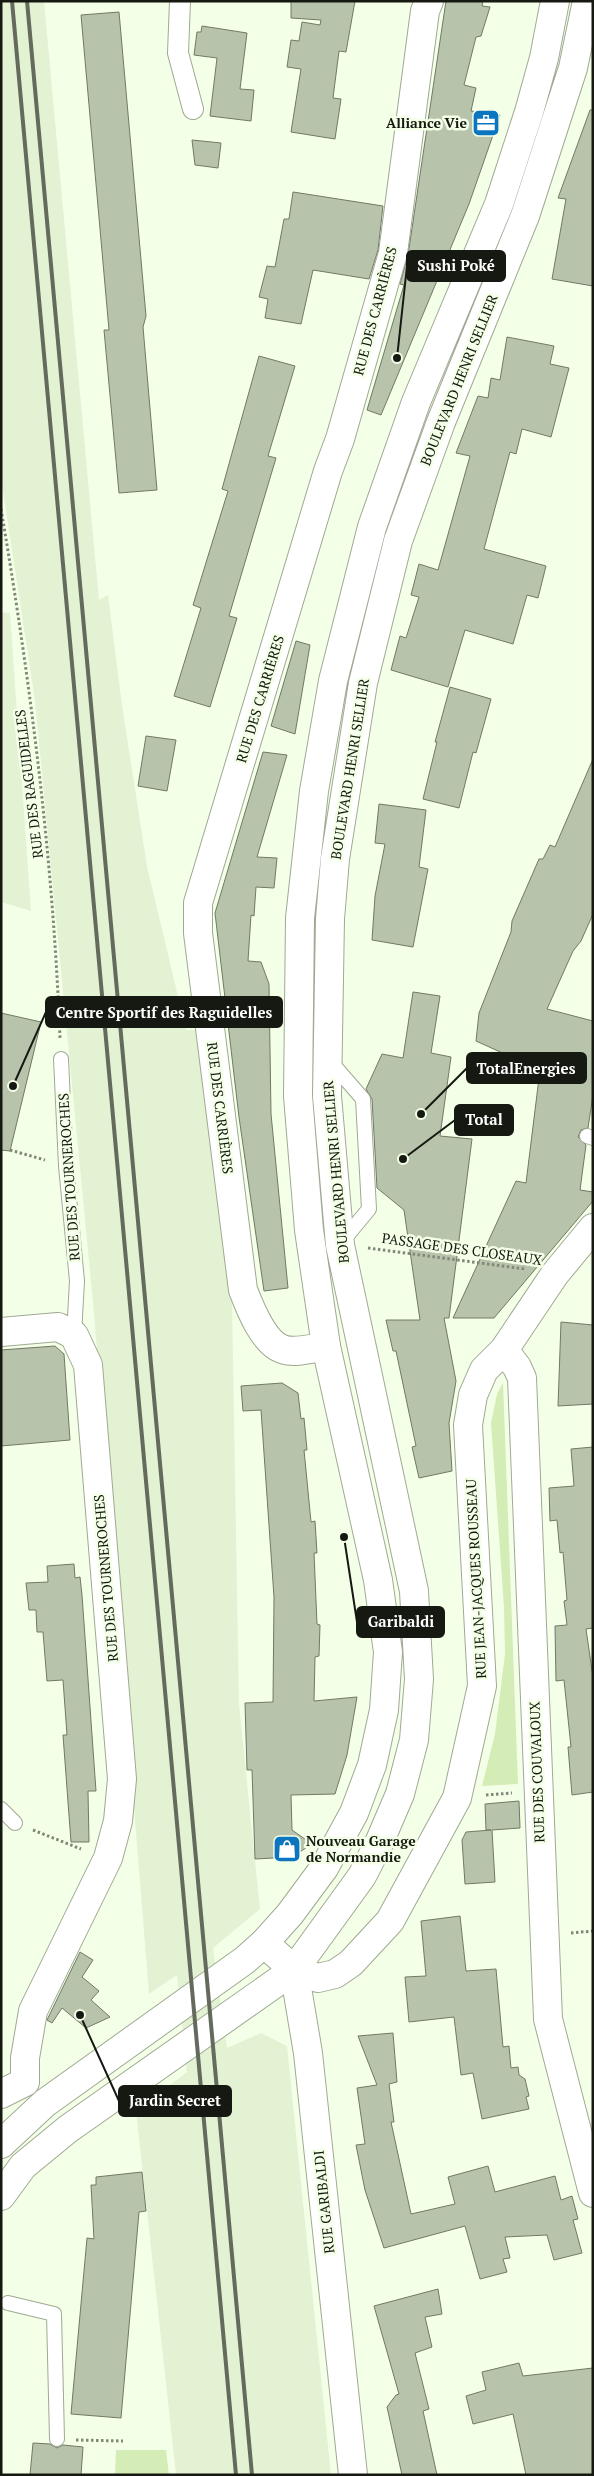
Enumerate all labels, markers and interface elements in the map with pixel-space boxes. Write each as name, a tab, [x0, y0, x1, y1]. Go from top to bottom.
office icon: Alliance Vie	[471, 108, 501, 138]
place label: Alliance Vie	[386, 113, 467, 132]
street label: RUE DES CARRIÈRES	[348, 244, 401, 377]
callout: Sushi Poké	[407, 251, 505, 281]
text: Sushi Poké	[417, 255, 495, 275]
street label: BOULEVARD HENRI SELLIER	[415, 291, 502, 468]
street label: RUE DES CARRIÈRES	[231, 633, 288, 765]
street label: BOULEVARD HENRI SELLIER	[326, 677, 373, 861]
street label: RUE DES RAGUIDELLES	[10, 709, 47, 859]
callout: Centre Sportif des Raguidelles	[46, 997, 282, 1027]
text: Centre Sportif des Raguidelles	[56, 1002, 272, 1022]
street label: RUE DES CARRIÈRES	[203, 1041, 238, 1175]
callout: TotalEnergies	[467, 1053, 586, 1083]
text: TotalEnergies	[477, 1058, 576, 1078]
street label: BOULEVARD HENRI SELLIER	[318, 1080, 353, 1264]
street label: RUE DES TOURNEROCHES	[53, 1093, 84, 1261]
callout: Total	[455, 1105, 513, 1135]
text: Total	[465, 1109, 503, 1129]
street label: PASSAGE DES CLOSEAUX	[381, 1228, 544, 1269]
street label: RUE JEAN-JACQUES ROUSSEAU	[461, 1478, 490, 1679]
street label: RUE DES TOURNEROCHES	[89, 1494, 122, 1663]
callout: Garibaldi	[357, 1607, 444, 1637]
text: Garibaldi	[368, 1611, 434, 1631]
street label: RUE DES COUVALOUX	[525, 1700, 548, 1843]
place label: Nouveau Garage de Normandie	[306, 1831, 416, 1866]
shop icon: Nouveau Garage de Normandie	[272, 1834, 302, 1864]
callout: Jardin Secret	[119, 2086, 231, 2116]
text: Jardin Secret	[129, 2090, 221, 2110]
street label: RUE GARIBALDI	[309, 2149, 338, 2255]

